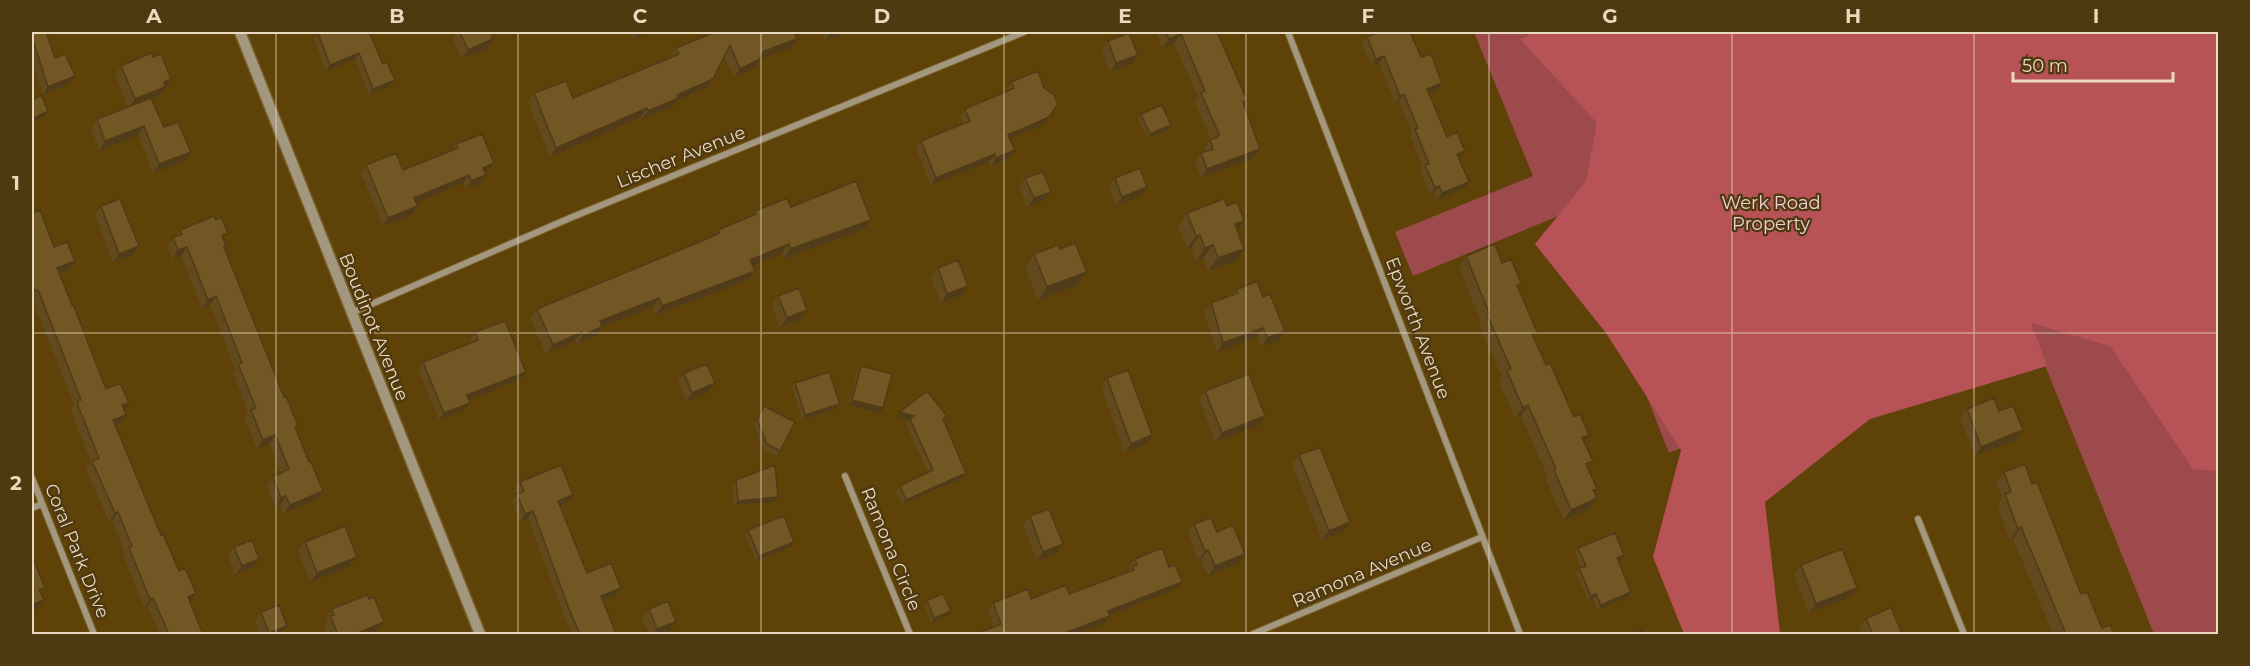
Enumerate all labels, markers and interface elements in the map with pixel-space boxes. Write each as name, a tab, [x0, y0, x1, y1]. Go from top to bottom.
text: A	[145, 4, 162, 28]
text: B	[389, 4, 405, 28]
text: C	[633, 4, 648, 28]
text: D	[874, 4, 890, 28]
text: E	[1118, 4, 1132, 28]
text: F	[1362, 4, 1375, 28]
text: G	[1602, 4, 1618, 28]
text: H	[1845, 4, 1861, 28]
text: I	[2093, 4, 2099, 28]
scale bar	[2013, 45, 2174, 83]
text: 50 m	[2022, 55, 2068, 77]
street label: Lischer Avenue	[613, 121, 749, 193]
text: 1	[12, 171, 20, 195]
park label: Werk Road Property	[1721, 192, 1821, 235]
street label: Boudinot Avenue	[334, 250, 414, 404]
street label: Epworth Avenue	[1381, 254, 1455, 402]
text: 2	[10, 471, 22, 495]
street label: Coral Park Drive	[40, 480, 114, 622]
street label: Ramona Circle	[856, 484, 926, 614]
street label: Ramona Avenue	[1289, 534, 1435, 612]

